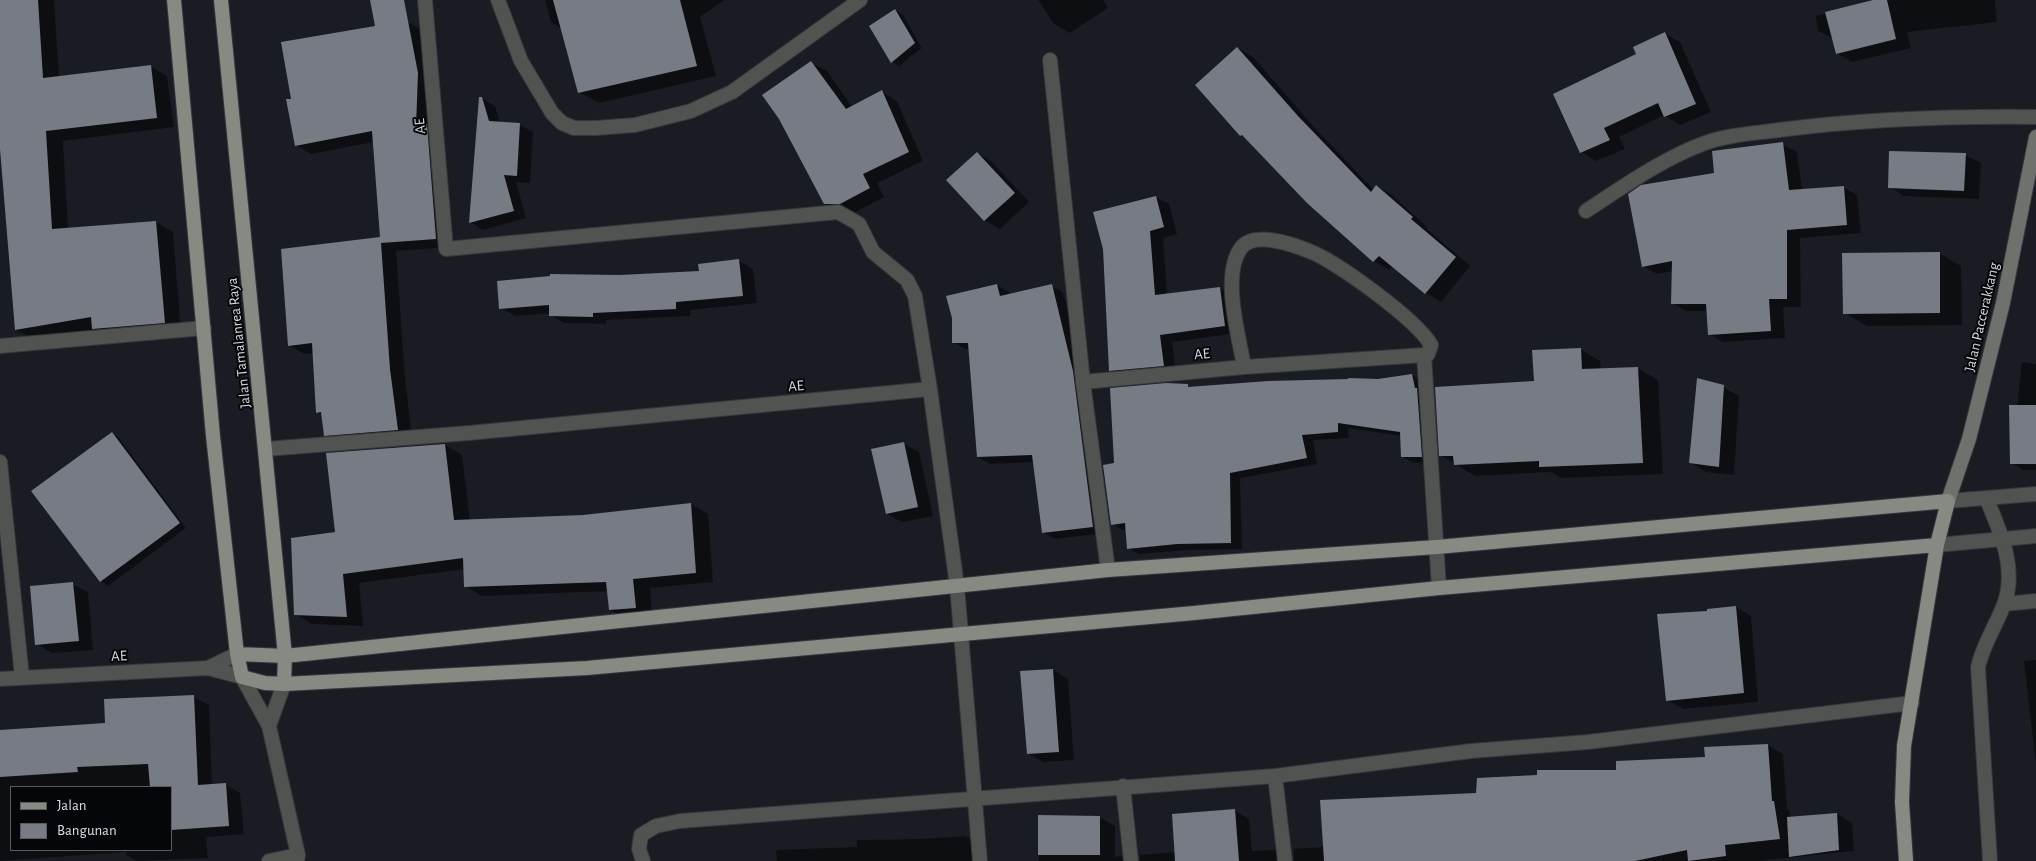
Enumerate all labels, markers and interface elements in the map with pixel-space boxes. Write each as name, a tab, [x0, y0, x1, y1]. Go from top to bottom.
street label: AE	[410, 117, 430, 135]
street label: Jalan Paccerakkang	[1961, 261, 2003, 373]
street label: Jalan Tamalanrea Raya	[223, 277, 255, 409]
street label: AE	[1193, 344, 1211, 364]
street label: AE	[787, 376, 805, 396]
street label: AE	[111, 647, 127, 665]
legend	[10, 786, 172, 851]
text: Jalan	[57, 798, 87, 813]
text: Bangunan	[57, 823, 117, 838]

